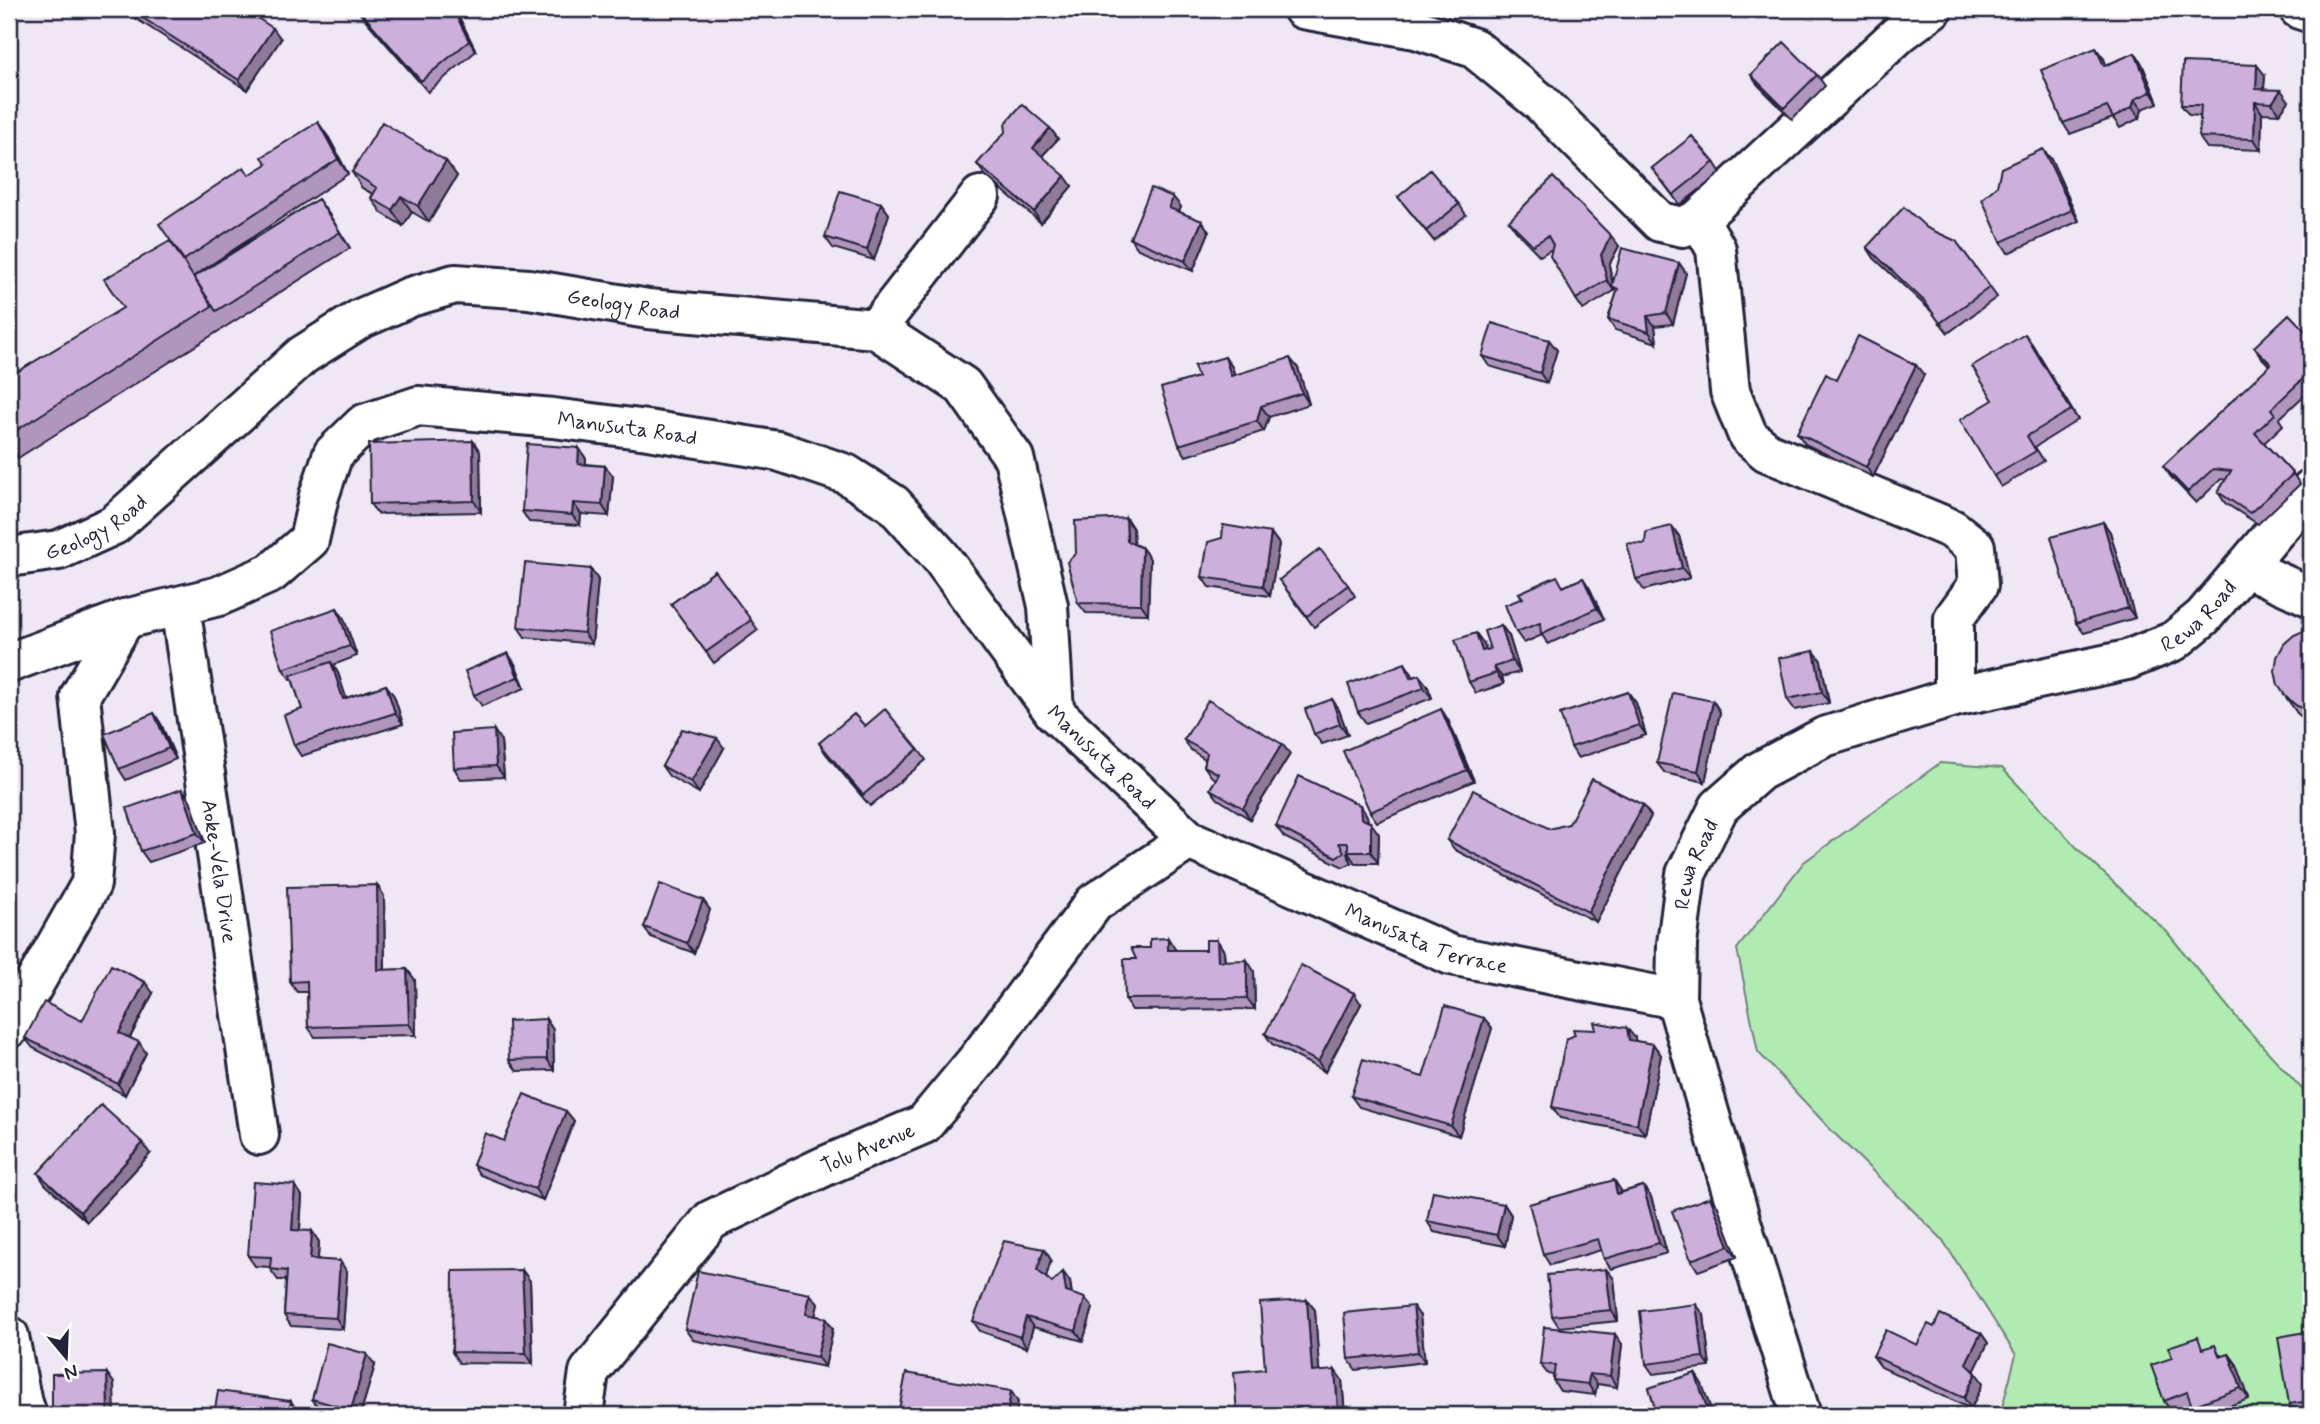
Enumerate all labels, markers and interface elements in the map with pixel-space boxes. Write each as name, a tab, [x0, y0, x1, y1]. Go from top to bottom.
street label: Geology Road	[565, 283, 681, 327]
street label: Manusuta Road	[556, 406, 699, 453]
street label: Geology Road	[44, 489, 154, 567]
street label: Rewa Road	[2157, 574, 2243, 660]
street label: Manusuta Road	[1040, 699, 1162, 817]
street label: Aoke-Vela Drive	[194, 797, 243, 945]
street label: Rewa Road	[1669, 815, 1726, 911]
street label: Manusata Terrace	[1340, 897, 1510, 981]
street label: Tolu Avenue	[817, 1116, 920, 1181]
north arrow	[32, 1322, 102, 1392]
text: N	[61, 1358, 81, 1386]

